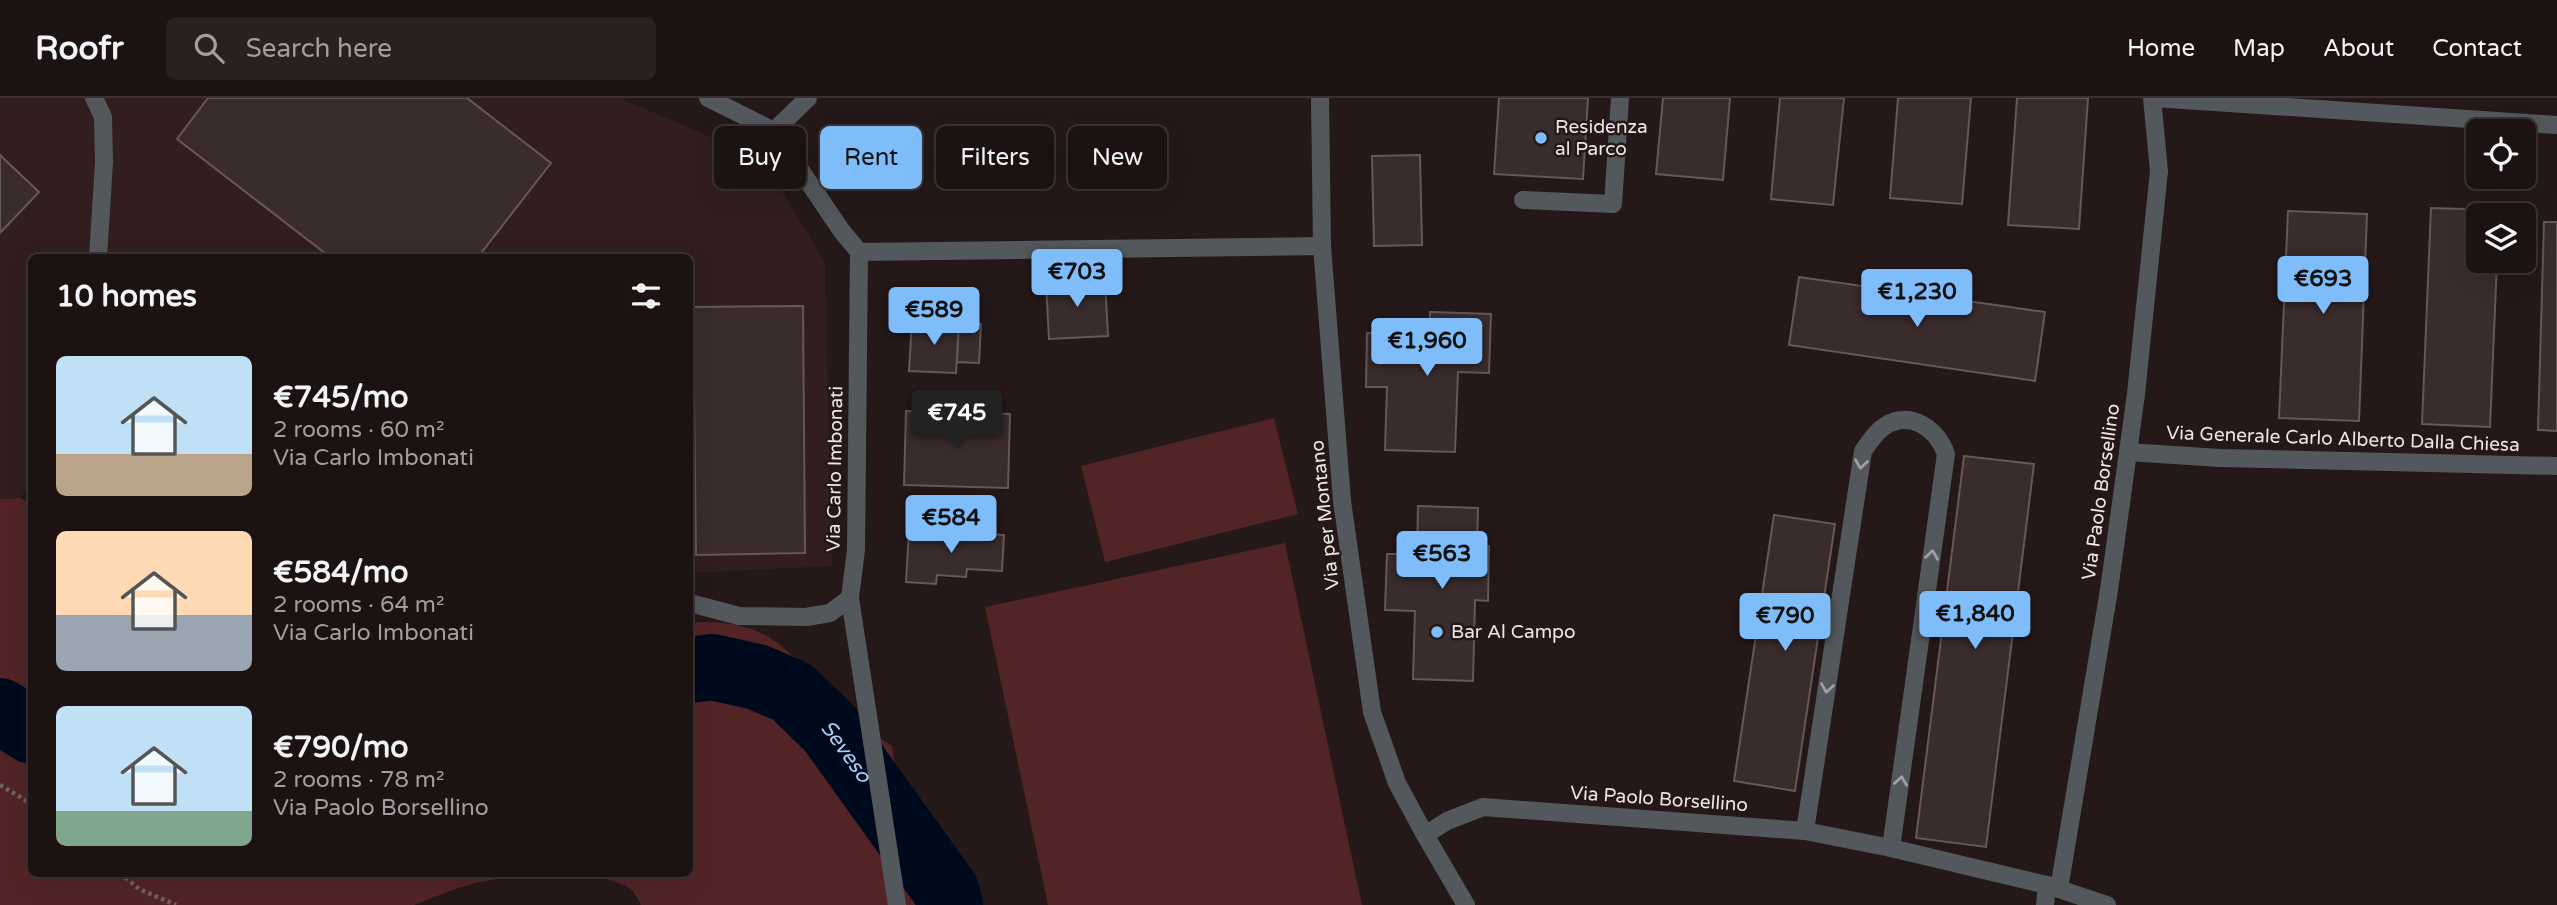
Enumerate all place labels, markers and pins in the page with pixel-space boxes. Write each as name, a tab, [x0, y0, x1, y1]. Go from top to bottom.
place label: Residenza al Parco	[1555, 116, 1648, 160]
marker: Residenza al Parco	[1533, 130, 1549, 146]
pin: €703	[1036, 250, 1118, 309]
pin: €693	[2282, 256, 2364, 316]
pin: €1,230	[1860, 270, 1974, 329]
pin: €589	[893, 288, 975, 347]
pin: €1,960	[1370, 318, 1484, 378]
pin: €745	[916, 390, 998, 450]
pin: €584	[910, 496, 992, 555]
pin: €563	[1401, 532, 1483, 591]
pin: €1,840	[1918, 592, 2032, 651]
pin: €790	[1744, 594, 1826, 653]
place label: Bar Al Campo	[1451, 621, 1576, 643]
marker: Bar Al Campo	[1429, 624, 1445, 640]

